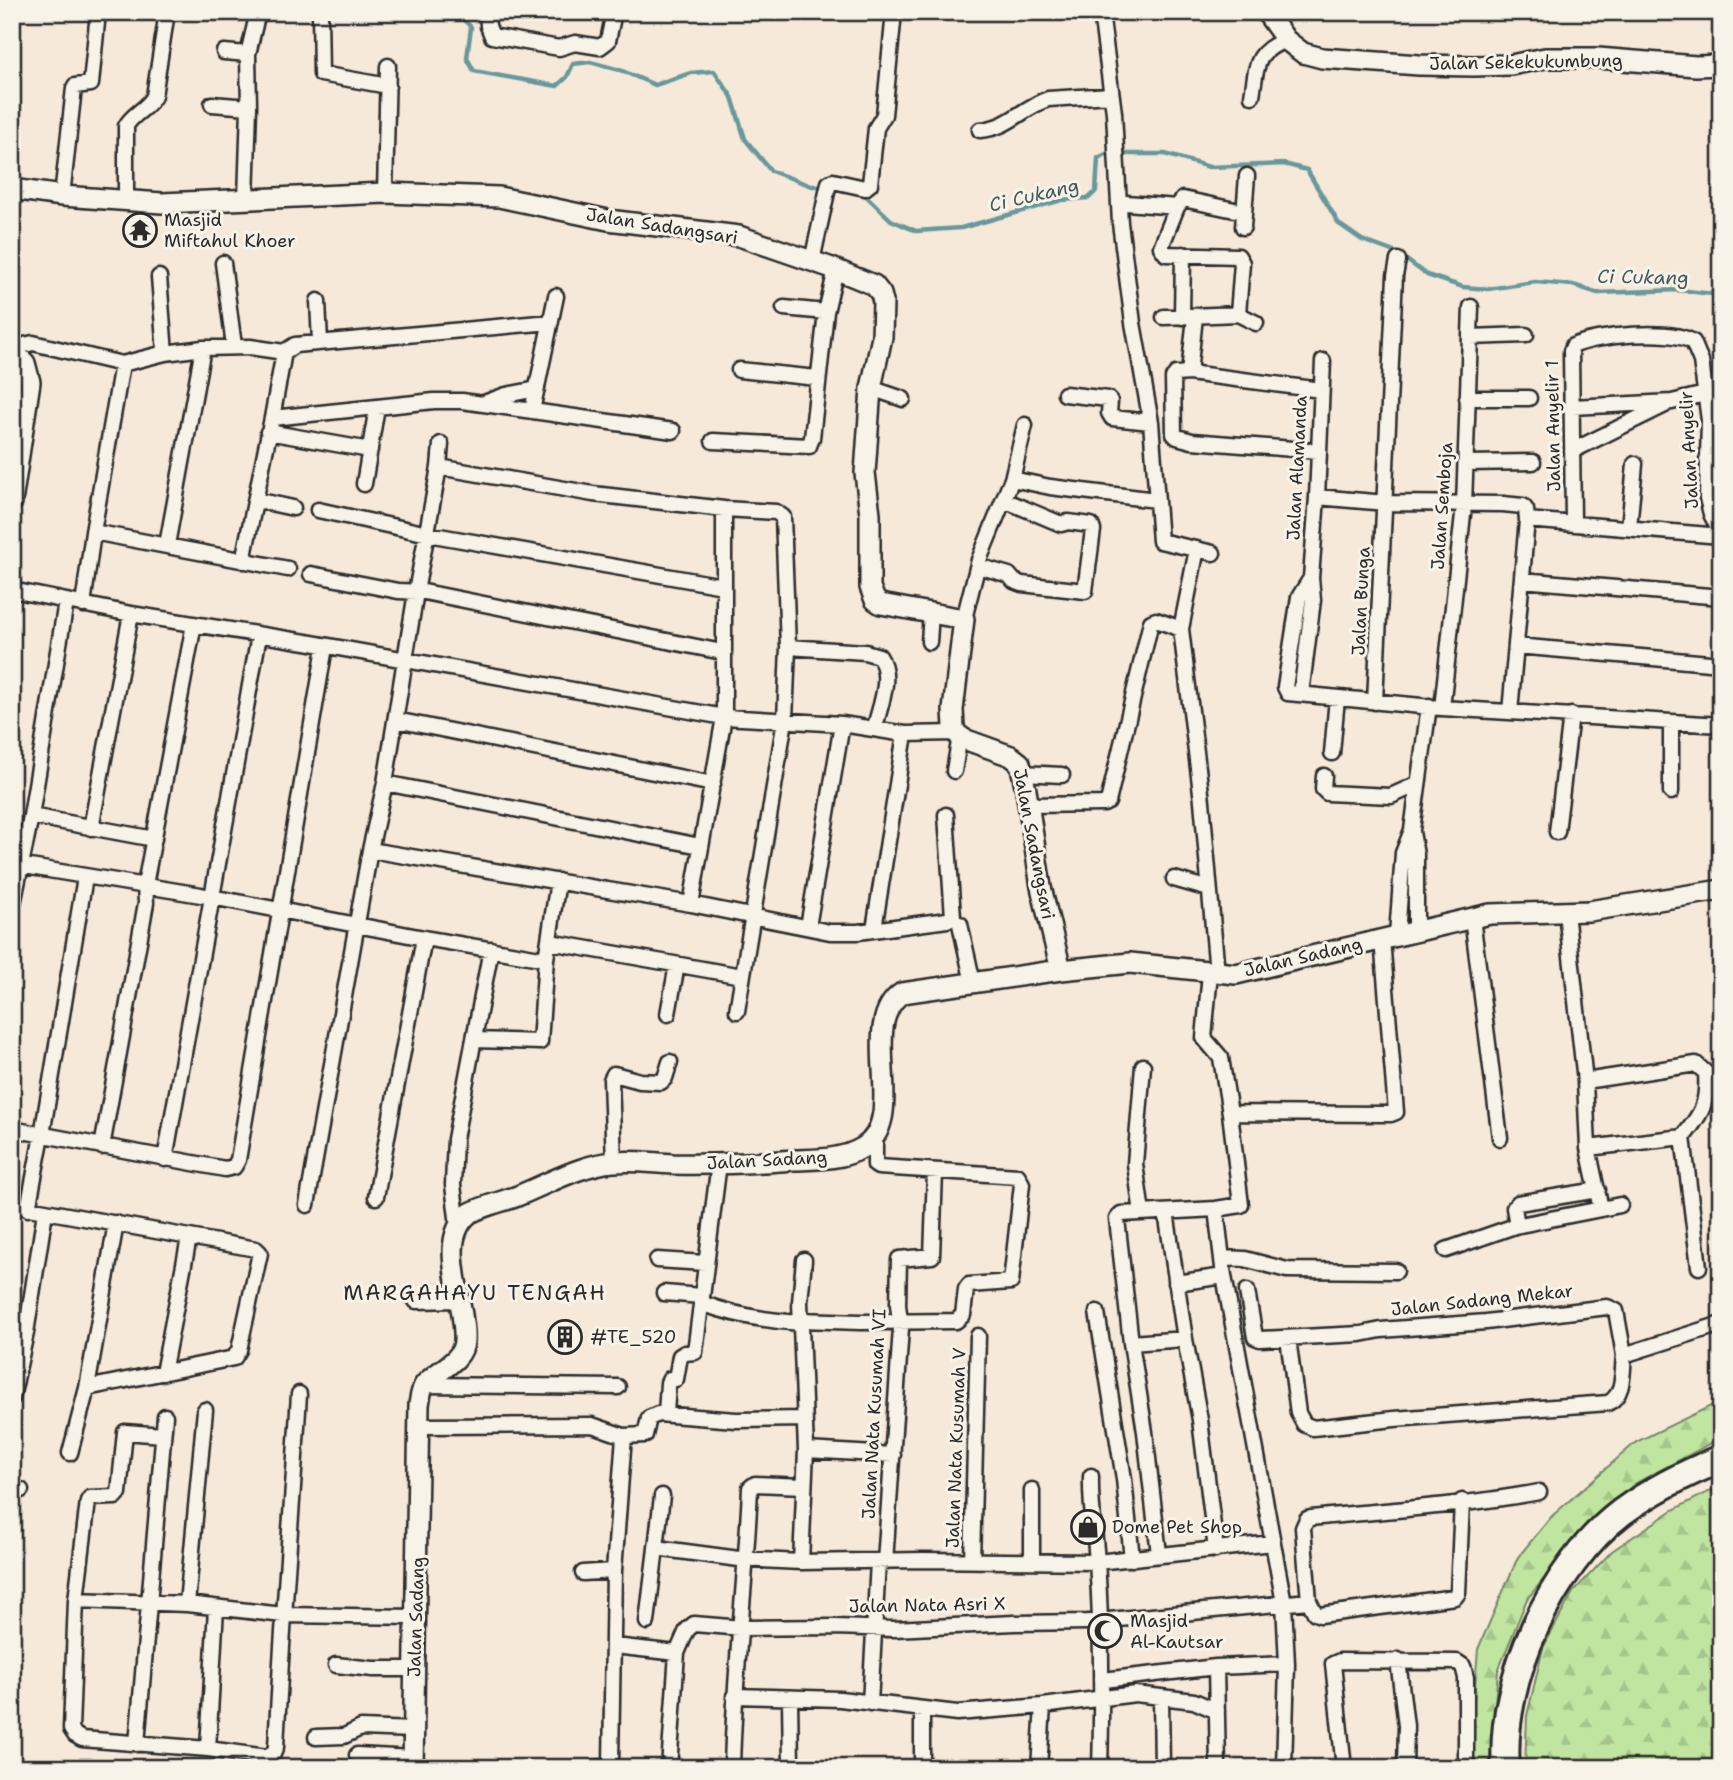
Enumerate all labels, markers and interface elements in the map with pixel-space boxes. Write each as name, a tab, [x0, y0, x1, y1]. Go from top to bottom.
street label: Jalan Sekekukumbung	[1429, 48, 1623, 76]
water label: Ci Cukang	[987, 173, 1081, 217]
street label: Jalan Sadangsari	[584, 202, 740, 250]
place label: Masjid Miftahul Khoer	[164, 208, 296, 253]
temple icon: Masjid Miftahul Khoer	[121, 211, 159, 249]
water label: Ci Cukang	[1597, 264, 1689, 290]
street label: Jalan Anyelir 1	[1540, 360, 1566, 492]
street label: Jalan Anyelir	[1674, 390, 1704, 510]
street label: Jalan Alamanda	[1281, 395, 1313, 541]
street label: Jalan Semboja	[1426, 441, 1458, 571]
street label: Jalan Bunga	[1346, 546, 1376, 656]
street label: Jalan Sadangsari	[1008, 766, 1060, 922]
street label: Jalan Sadang	[1241, 932, 1365, 982]
street label: Jalan Sadang	[706, 1145, 828, 1175]
street label: Jalan Sadang Mekar	[1390, 1278, 1574, 1322]
district label: MARGAHAYU TENGAH	[343, 1279, 607, 1307]
street label: Jalan Nata Kusumah VI	[857, 1308, 891, 1520]
building icon: #TE_520	[546, 1318, 584, 1356]
place label: #TE_520	[590, 1325, 676, 1349]
street label: Jalan Nata Kusumah V	[941, 1347, 971, 1549]
shop icon: Dome Pet Shop	[1069, 1508, 1107, 1546]
place label: Dome Pet Shop	[1112, 1515, 1242, 1539]
street label: Jalan Sadang	[402, 1556, 430, 1678]
street label: Jalan Nata Asri X	[848, 1592, 1006, 1618]
place label: Masjid Al-Kautsar	[1130, 1609, 1224, 1654]
mosque icon: Masjid Al-Kautsar	[1086, 1612, 1124, 1650]

